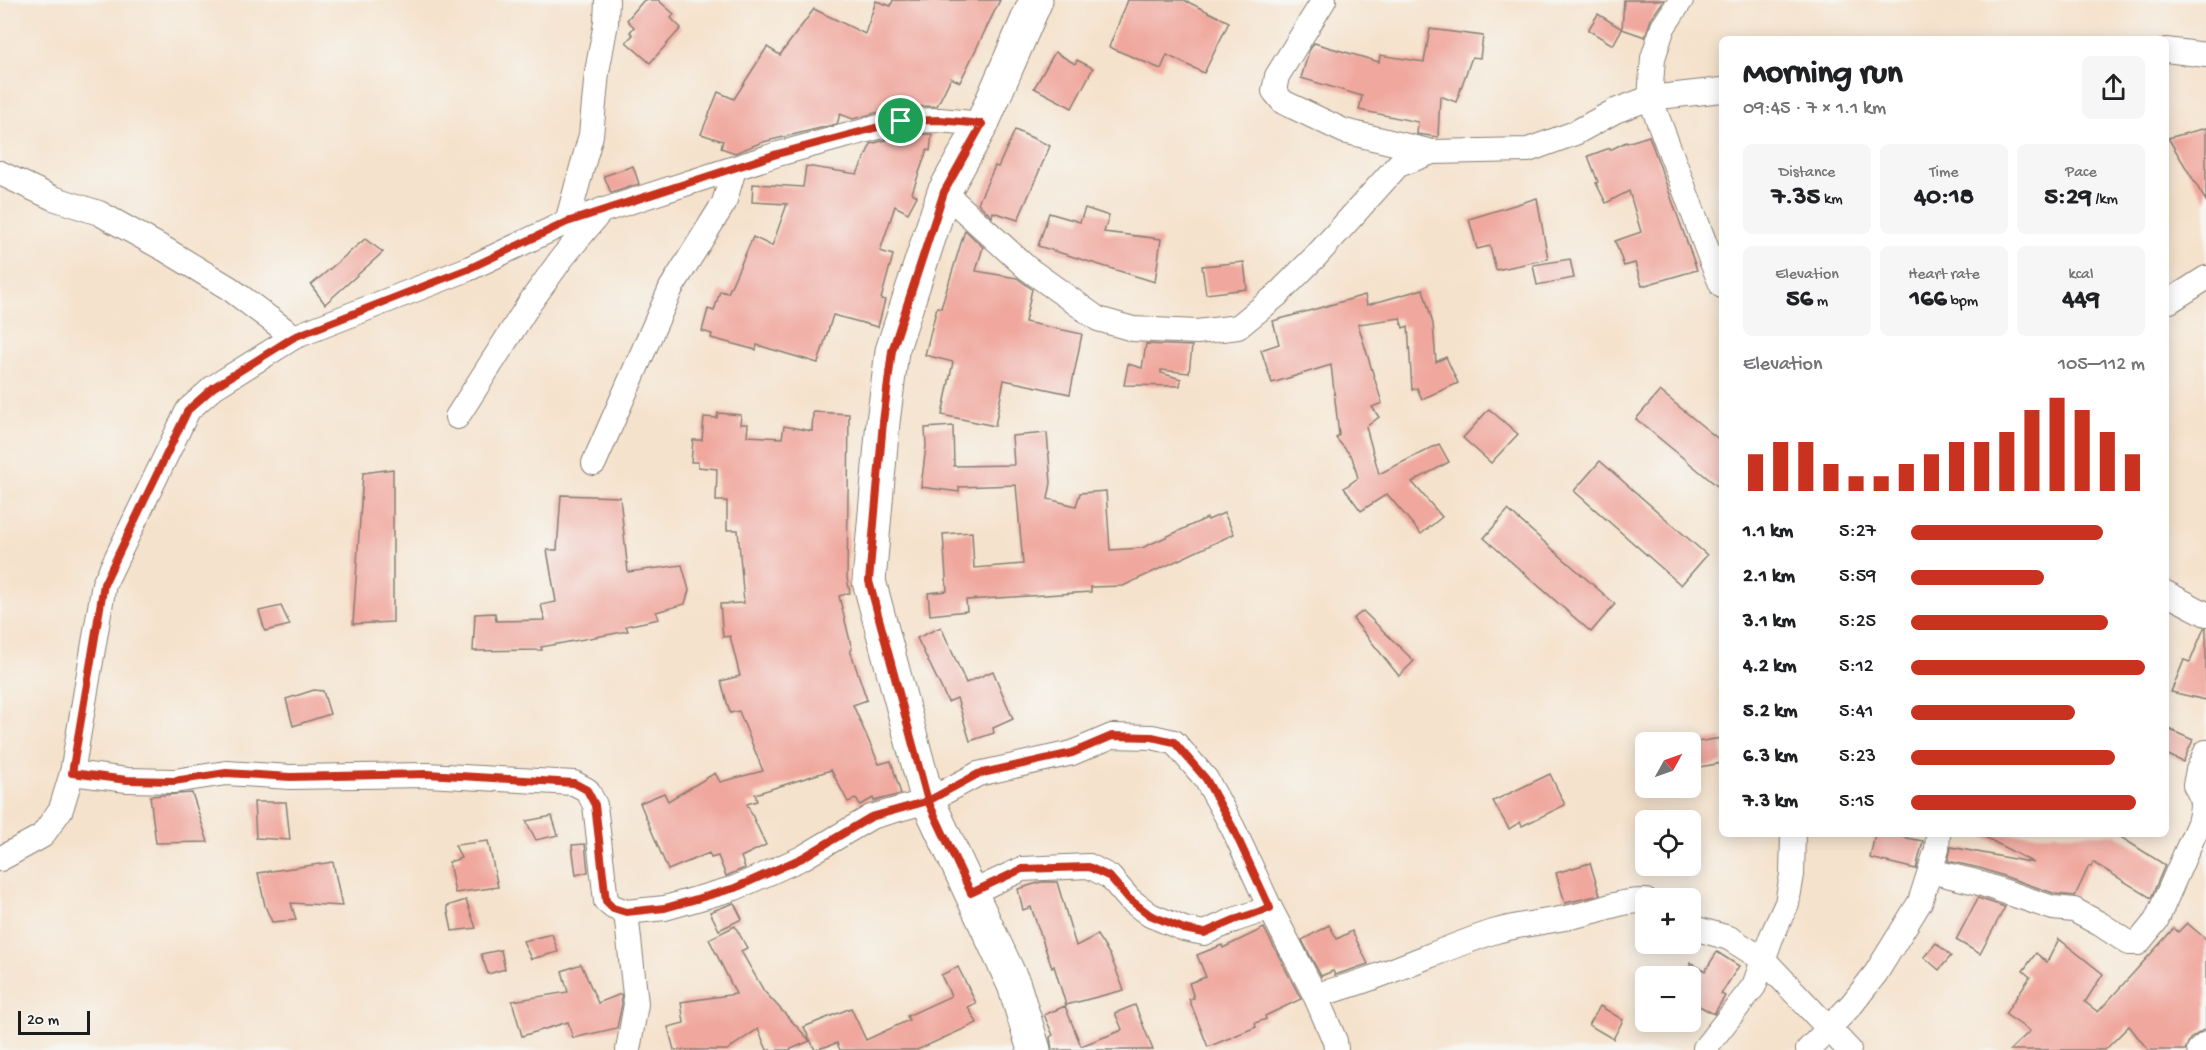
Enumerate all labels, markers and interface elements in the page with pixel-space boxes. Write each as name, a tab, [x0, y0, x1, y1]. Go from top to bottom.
text: Morning run	[1743, 56, 1903, 94]
button: share	[2082, 56, 2145, 119]
pin	[875, 95, 926, 146]
text: 09:45 · 7 × 1.1 km	[1743, 98, 1886, 121]
icon: arrive	[884, 104, 917, 137]
text: Distance	[1779, 164, 1835, 183]
text: Time	[1929, 164, 1959, 183]
text: Pace	[2065, 164, 2097, 183]
text: 7.35	[1771, 183, 1820, 214]
text: 40:18	[1914, 183, 1974, 214]
text: 5:29	[2044, 183, 2092, 214]
text: km	[1820, 191, 1843, 210]
text: /km	[2092, 191, 2118, 210]
text: Elevation	[1775, 266, 1839, 285]
text: Heart rate	[1908, 266, 1980, 285]
text: kcal	[2069, 266, 2093, 285]
text: 56	[1786, 285, 1813, 316]
text: 166	[1910, 285, 1947, 316]
text: 449	[2062, 285, 2100, 316]
text: m	[1813, 293, 1828, 312]
text: bpm	[1947, 293, 1978, 312]
text: Elevation	[1743, 354, 1823, 377]
text: 105–112 m	[2058, 354, 2145, 377]
text: 1.1 km	[1743, 521, 1793, 544]
text: 5:27	[1839, 521, 1876, 544]
text: 2.1 km	[1743, 566, 1795, 589]
text: 5:59	[1839, 566, 1876, 589]
text: 3.1 km	[1743, 611, 1796, 634]
text: 5:25	[1839, 611, 1876, 634]
text: 4.2 km	[1743, 656, 1796, 679]
text: 5:12	[1839, 656, 1874, 679]
text: 5.2 km	[1743, 701, 1797, 724]
text: 5:41	[1839, 701, 1873, 724]
north arrow	[1635, 732, 1701, 798]
map controls	[1635, 732, 1701, 1032]
text: 6.3 km	[1743, 746, 1798, 769]
text: 5:23	[1839, 746, 1876, 769]
text: 7.3 km	[1743, 791, 1798, 814]
text: 5:15	[1839, 791, 1874, 814]
button: locate	[1635, 810, 1701, 876]
button: +	[1635, 888, 1701, 954]
button: −	[1635, 966, 1701, 1032]
scale bar	[18, 1008, 90, 1036]
text: 20 m	[27, 1012, 59, 1031]

